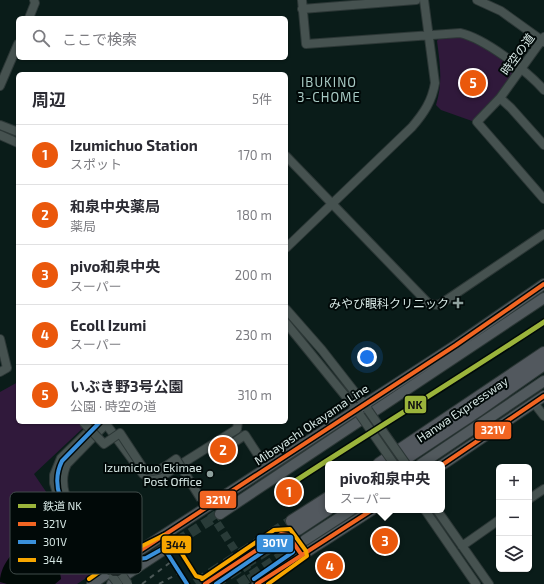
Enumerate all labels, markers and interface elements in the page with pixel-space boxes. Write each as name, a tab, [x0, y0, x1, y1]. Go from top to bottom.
search box	[16, 16, 288, 60]
icon: search	[30, 27, 52, 49]
text: ここで検索	[62, 30, 137, 48]
street label: 時空の道	[497, 30, 537, 78]
pin: 5	[460, 68, 486, 98]
district label: IBUKINO 3-CHOME	[297, 74, 361, 105]
text: 周辺	[32, 89, 66, 109]
text: 5件	[252, 91, 272, 107]
text: Izumichuo Station	[70, 136, 198, 154]
text: 1	[42, 147, 48, 163]
text: 170 m	[238, 147, 272, 163]
text: スポット	[70, 156, 122, 172]
text: 和泉中央薬局	[70, 197, 160, 215]
text: 2	[41, 207, 49, 223]
text: 180 m	[237, 207, 272, 223]
text: 薬局	[70, 218, 96, 234]
text: pivo和泉中央	[70, 257, 160, 275]
text: 3	[41, 267, 49, 283]
text: 200 m	[235, 267, 272, 283]
text: スーパー	[70, 278, 122, 294]
place label: みやび眼科クリニック	[329, 296, 449, 310]
marker: みやび眼科クリニック	[452, 297, 464, 309]
text: Ecoll Izumi	[70, 316, 146, 334]
text: 4	[41, 327, 49, 343]
text: 230 m	[235, 327, 272, 343]
text: スーパー	[70, 336, 122, 352]
your location	[357, 347, 377, 367]
street label: Hanwa Expressway	[414, 373, 511, 445]
text: いぶき野3号公園	[70, 377, 184, 395]
street label: Mibayashi Okayama Line	[251, 381, 371, 467]
text: 5	[41, 387, 49, 403]
text: 310 m	[237, 387, 272, 403]
line badge: NK	[404, 395, 427, 414]
text: 公園 · 時空の道	[70, 398, 157, 414]
text: NK	[408, 398, 422, 411]
line badge: 321V	[474, 421, 512, 440]
text: 321V	[481, 423, 505, 436]
pin: 2	[210, 435, 236, 465]
place label: Izumichuo Ekimae Post Office	[104, 460, 202, 488]
popup	[325, 461, 445, 513]
map controls	[496, 464, 532, 572]
button: +	[496, 464, 532, 500]
marker: Izumichuo Ekimae Post Office	[205, 469, 215, 479]
text: pivo和泉中央	[340, 469, 430, 487]
pin: 1	[276, 477, 302, 507]
line badge: 321V	[199, 490, 237, 509]
text: スーパー	[340, 490, 392, 506]
legend	[10, 492, 142, 574]
text: 321V	[206, 493, 230, 506]
text: 鉄道 NK	[43, 499, 82, 512]
button: −	[496, 500, 532, 536]
text: 321V	[43, 517, 67, 530]
pin: 3	[372, 526, 398, 556]
line badge: 301V	[256, 534, 294, 553]
text: 301V	[43, 535, 67, 548]
line badge: 344	[161, 535, 192, 554]
text: 301V	[263, 536, 287, 549]
button: layers	[496, 536, 532, 572]
text: 344	[166, 538, 186, 551]
pin: 4	[317, 551, 343, 581]
text: 344	[43, 553, 63, 566]

